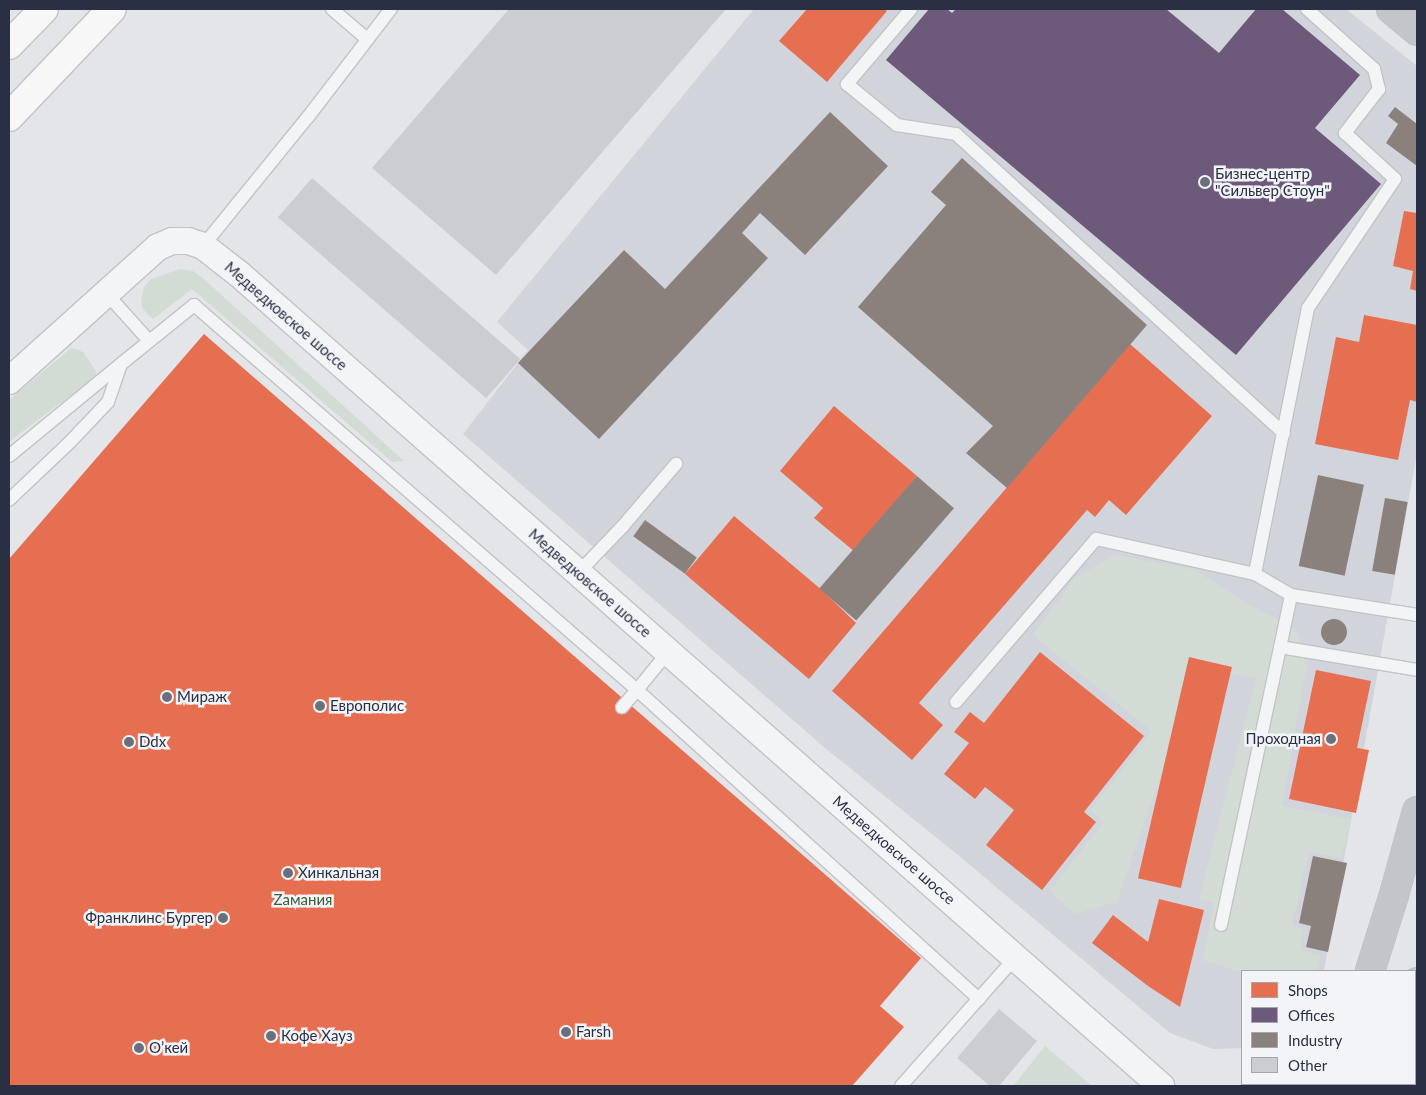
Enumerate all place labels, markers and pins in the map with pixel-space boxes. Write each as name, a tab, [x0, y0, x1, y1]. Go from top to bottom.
place label: Бизнес-центр "Сильвер Стоун"	[1215, 164, 1330, 199]
marker: Бизнес-центр "Сильвер Стоун"	[1199, 176, 1211, 188]
place label: Мираж	[177, 688, 227, 706]
marker: Мираж	[161, 691, 173, 703]
place label: Европолис	[330, 697, 404, 715]
marker: Европолис	[314, 700, 326, 712]
place label: Проходная	[1246, 730, 1321, 748]
place label: Ddx	[139, 733, 166, 751]
marker: Проходная	[1325, 733, 1337, 745]
marker: Ddx	[123, 736, 135, 748]
place label: Хинкальная	[298, 864, 379, 882]
marker: Хинкальная	[282, 867, 294, 879]
place label: Франклинс Бургер	[85, 909, 213, 927]
marker: Франклинс Бургер	[217, 912, 229, 924]
place label: Farsh	[576, 1023, 611, 1041]
marker: Farsh	[560, 1026, 572, 1038]
place label: Кофе Хауз	[281, 1027, 353, 1045]
marker: Кофе Хауз	[265, 1030, 277, 1042]
place label: О’кей	[149, 1039, 188, 1057]
marker: О’кей	[133, 1042, 145, 1054]

